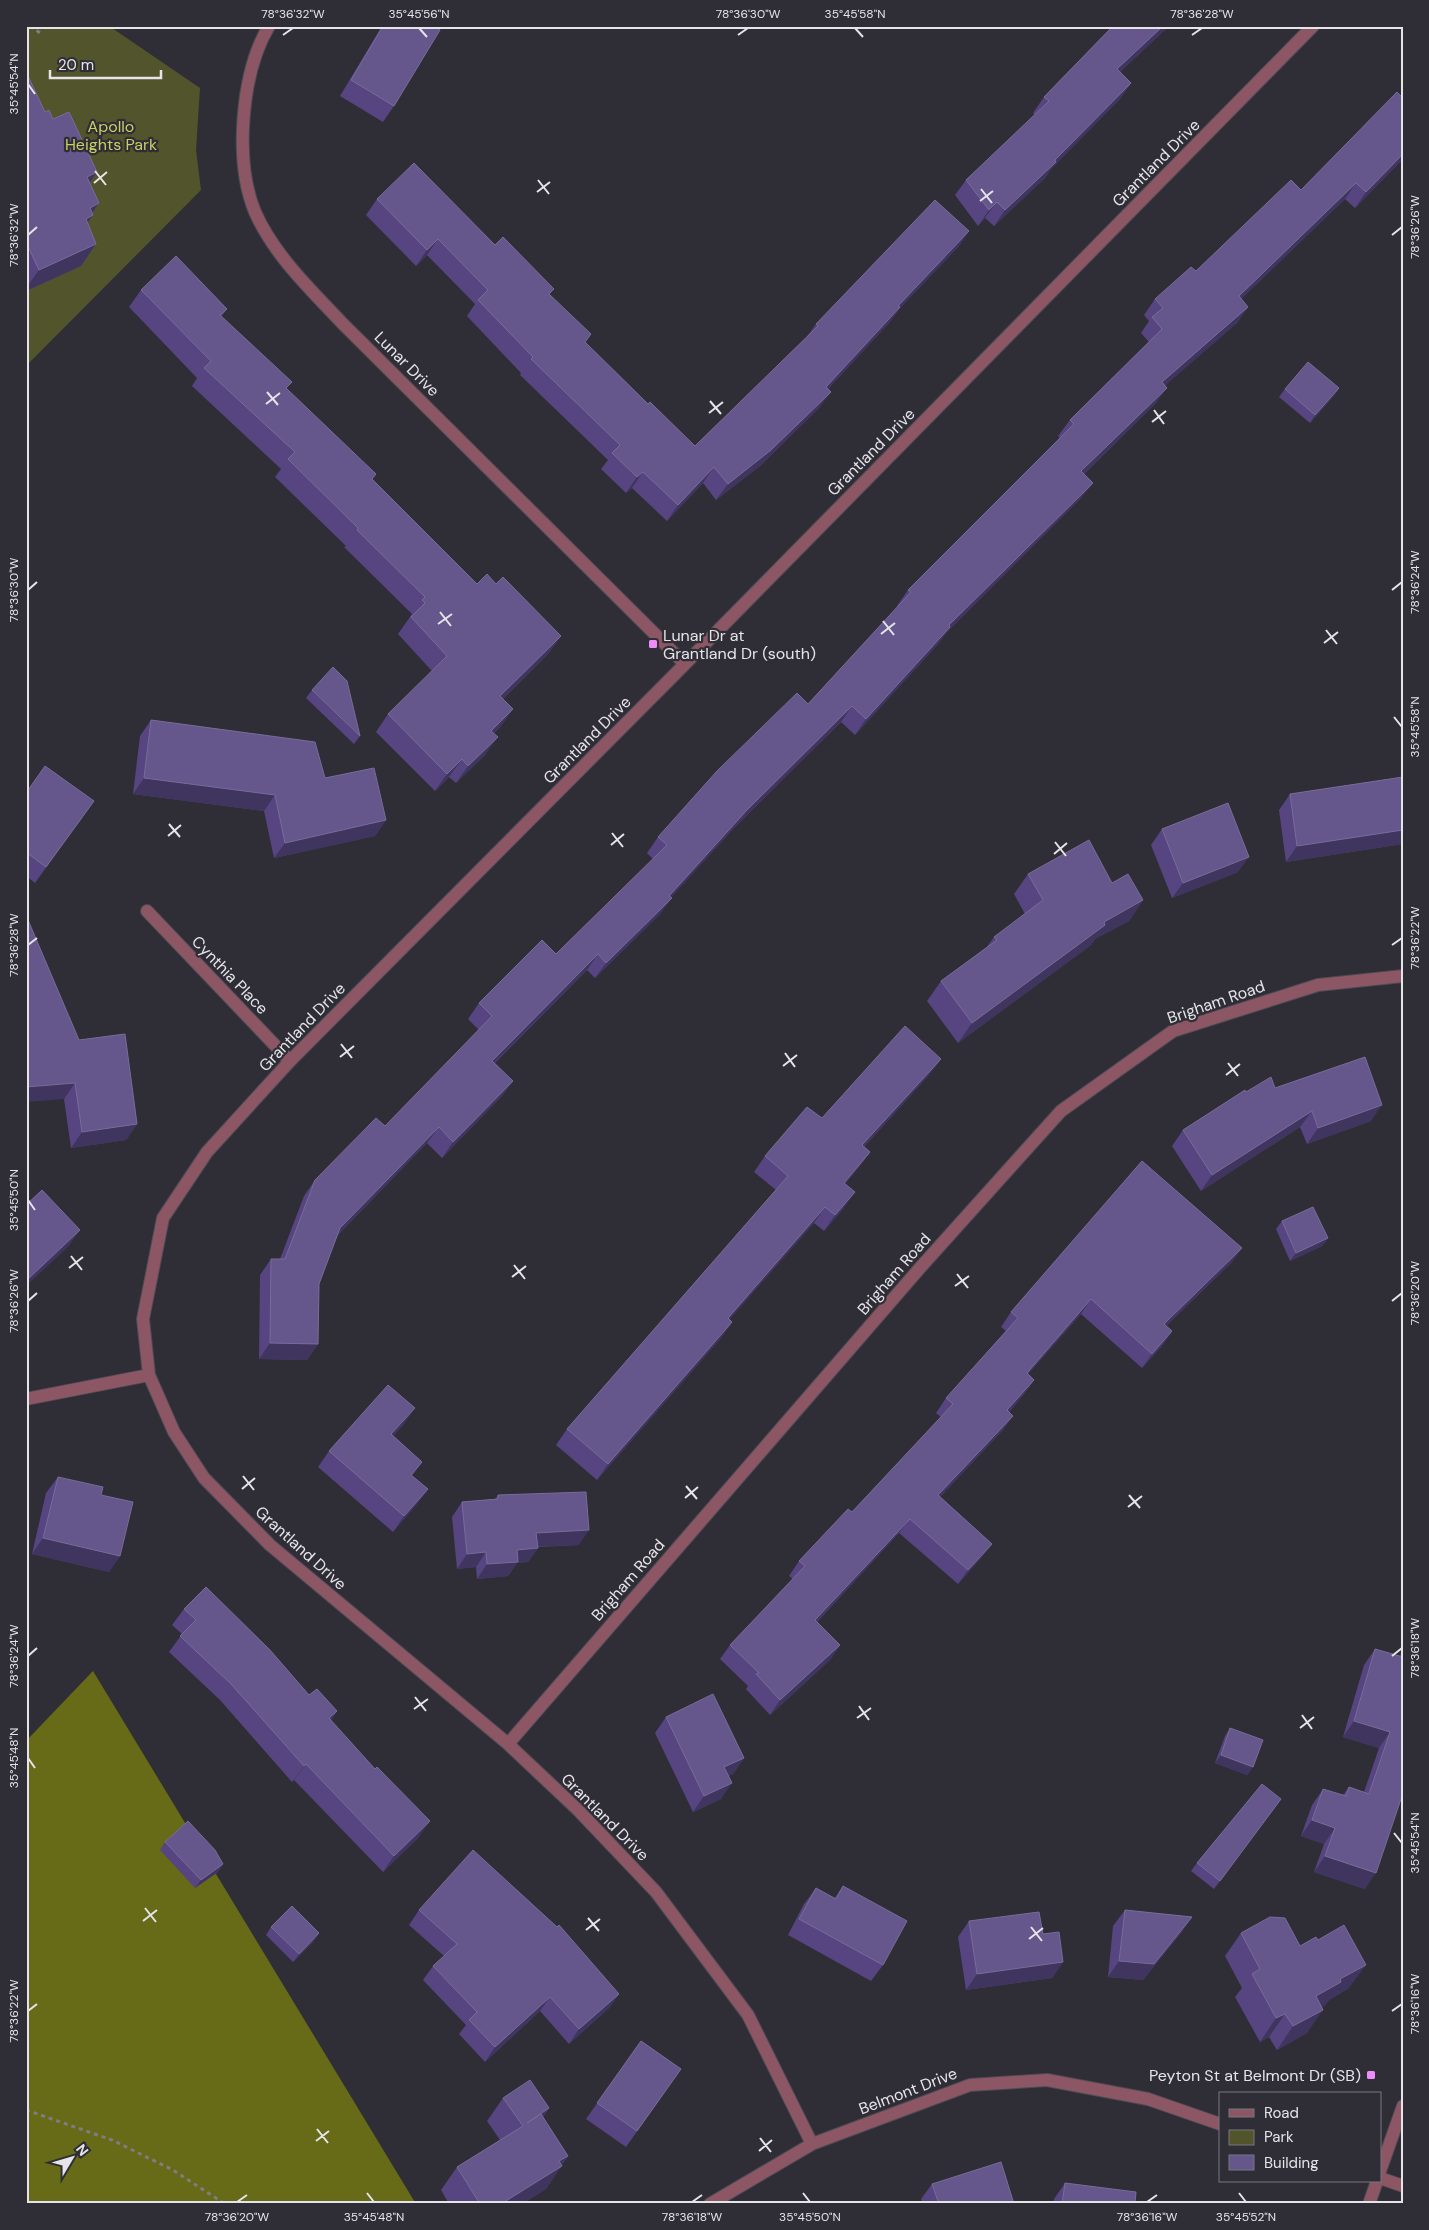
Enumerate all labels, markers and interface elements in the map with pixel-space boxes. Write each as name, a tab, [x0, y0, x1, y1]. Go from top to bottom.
text: 78°36'32"W	[261, 6, 325, 22]
text: 35°45'56"N	[388, 6, 450, 22]
text: 78°36'30"W	[716, 6, 781, 22]
text: 35°45'58"N	[825, 6, 885, 22]
text: 78°36'28"W	[1170, 6, 1234, 22]
scale bar	[50, 48, 161, 80]
text: 35°45'54"N	[6, 54, 22, 114]
text: 20 m	[58, 55, 94, 75]
street label: Grantland Drive	[1108, 115, 1204, 211]
park label: Apollo Heights Park	[65, 116, 157, 155]
text: 78°36'26"W	[1407, 195, 1423, 259]
text: 78°36'32"W	[6, 203, 22, 267]
street label: Lunar Drive	[370, 327, 444, 401]
street label: Grantland Drive	[823, 404, 919, 500]
text: 78°36'24"W	[1407, 550, 1423, 614]
text: 78°36'30"W	[6, 557, 22, 622]
place label: Lunar Dr at Grantland Dr (south)	[663, 625, 816, 664]
marker: Lunar Dr at Grantland Dr (south)	[647, 638, 659, 650]
street label: Grantland Drive	[539, 692, 635, 788]
text: 35°45'58"N	[1407, 697, 1423, 757]
text: 78°36'22"W	[1407, 906, 1423, 970]
text: 78°36'28"W	[6, 913, 22, 977]
street label: Cynthia Place	[187, 931, 273, 1019]
street label: Brigham Road	[1164, 975, 1268, 1029]
street label: Grantland Drive	[254, 978, 350, 1076]
text: 35°45'50"N	[6, 1169, 22, 1231]
street label: Brigham Road	[853, 1229, 935, 1319]
text: 78°36'20"W	[1407, 1260, 1423, 1325]
text: 78°36'26"W	[6, 1269, 22, 1333]
street label: Grantland Drive	[251, 1501, 351, 1595]
street label: Brigham Road	[587, 1535, 669, 1625]
text: 78°36'18"W	[1407, 1617, 1423, 1678]
text: 78°36'24"W	[6, 1624, 22, 1688]
text: 35°45'48"N	[6, 1728, 22, 1788]
street label: Grantland Drive	[557, 1769, 653, 1865]
text: 35°45'54"N	[1407, 1813, 1423, 1873]
text: 78°36'16"W	[1407, 1973, 1423, 2034]
text: 78°36'22"W	[6, 1979, 22, 2043]
street label: Belmont Drive	[856, 2063, 960, 2119]
place label: Peyton St at Belmont Dr (SB)	[1149, 2065, 1361, 2086]
marker: Peyton St at Belmont Dr (SB)	[1365, 2069, 1377, 2081]
legend	[1219, 2092, 1382, 2182]
text: Road	[1264, 2103, 1299, 2123]
text: Park	[1264, 2127, 1294, 2147]
north arrow	[48, 2132, 98, 2182]
text: N	[72, 2140, 92, 2160]
text: Building	[1264, 2153, 1319, 2173]
text: 78°36'20"W	[205, 2209, 270, 2225]
text: 35°45'48"N	[344, 2209, 404, 2225]
text: 78°36'18"W	[662, 2209, 723, 2225]
text: 35°45'50"N	[779, 2209, 841, 2225]
text: 78°36'16"W	[1117, 2209, 1178, 2225]
text: 35°45'52"N	[1216, 2209, 1276, 2225]

